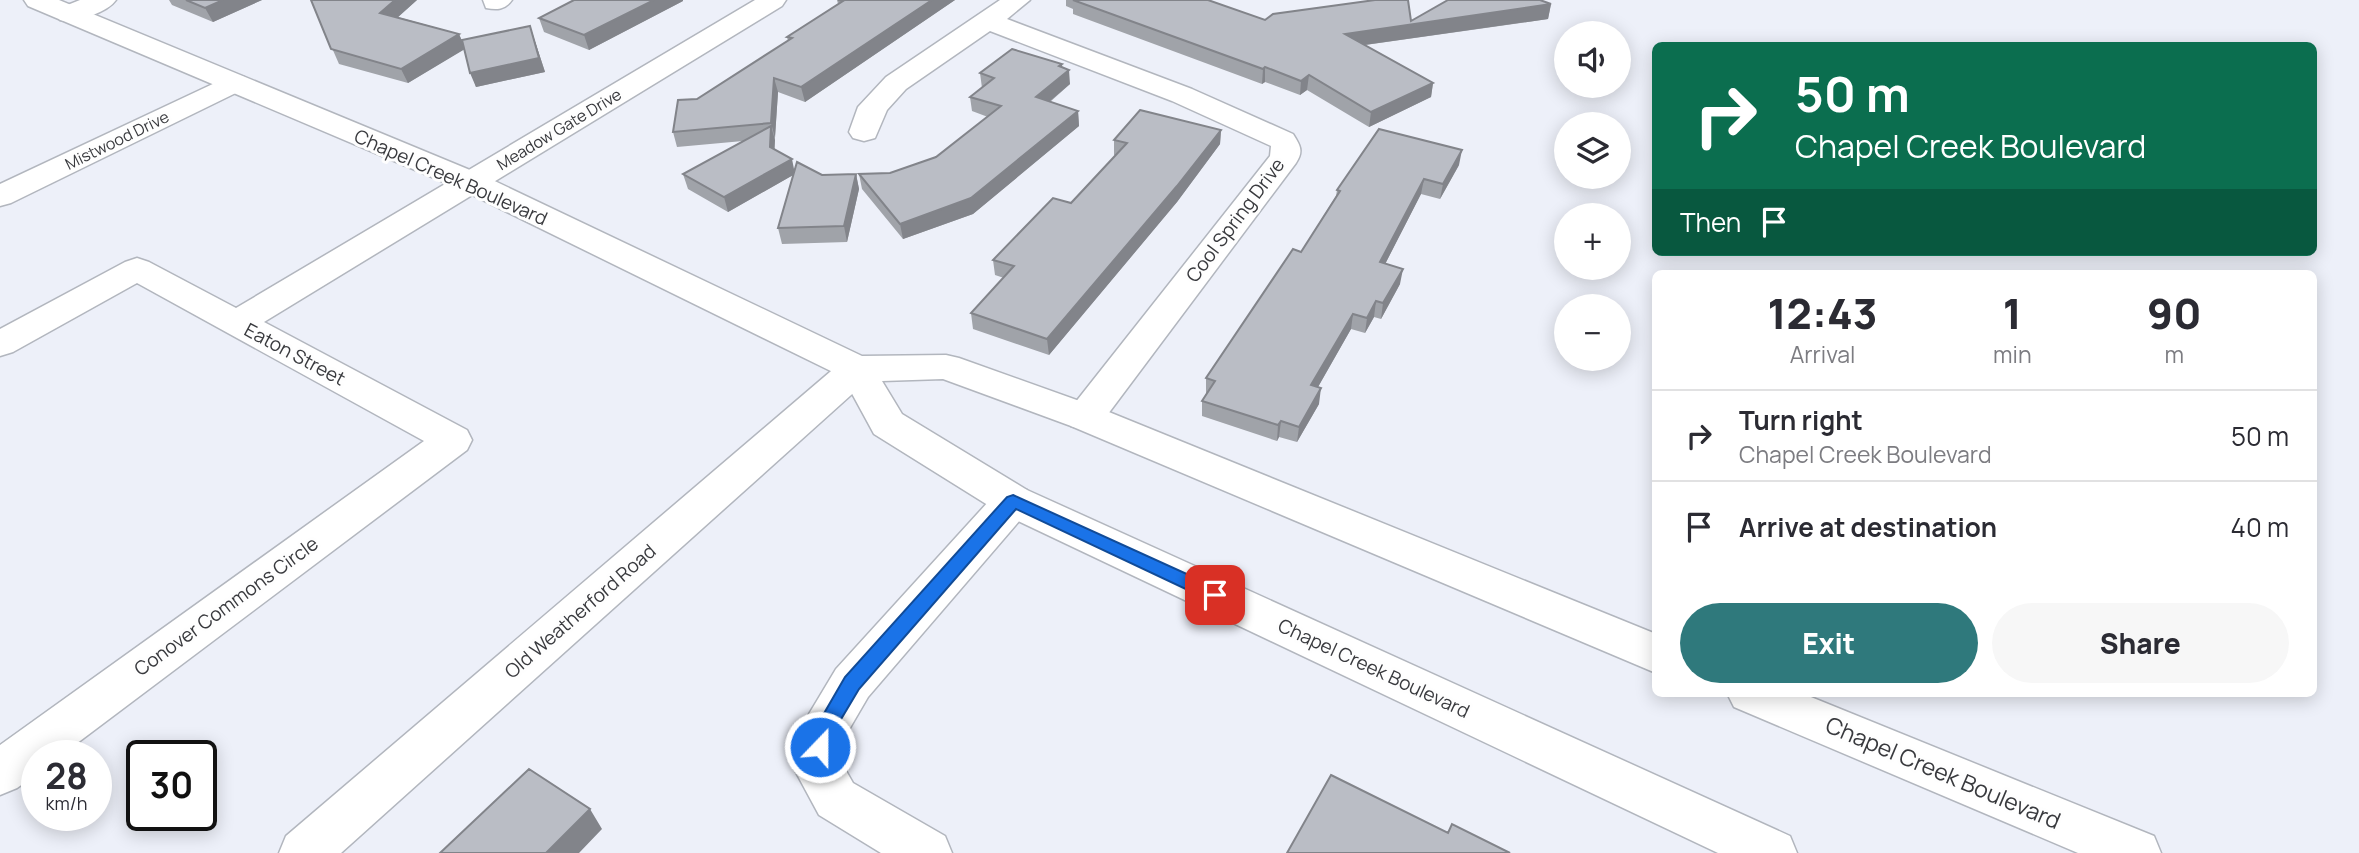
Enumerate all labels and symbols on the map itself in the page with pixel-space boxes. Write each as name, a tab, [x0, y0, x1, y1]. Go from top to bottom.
street label: Meadow Gate Drive	[493, 83, 625, 175]
street label: Mistwood Drive	[61, 105, 173, 175]
street label: Chapel Creek Boulevard	[350, 123, 552, 231]
street label: Cool Spring Drive	[1180, 153, 1290, 287]
street label: Eaton Street	[240, 317, 350, 391]
street label: Conover Commons Circle	[129, 530, 323, 682]
street label: Old Weatherford Road	[499, 538, 661, 684]
pin	[1185, 565, 1245, 625]
street label: Chapel Creek Boulevard	[1274, 612, 1474, 724]
street label: Chapel Creek Boulevard	[1821, 708, 2066, 836]
position arrow	[783, 710, 857, 784]
speed limit sign: 30	[126, 740, 217, 831]

